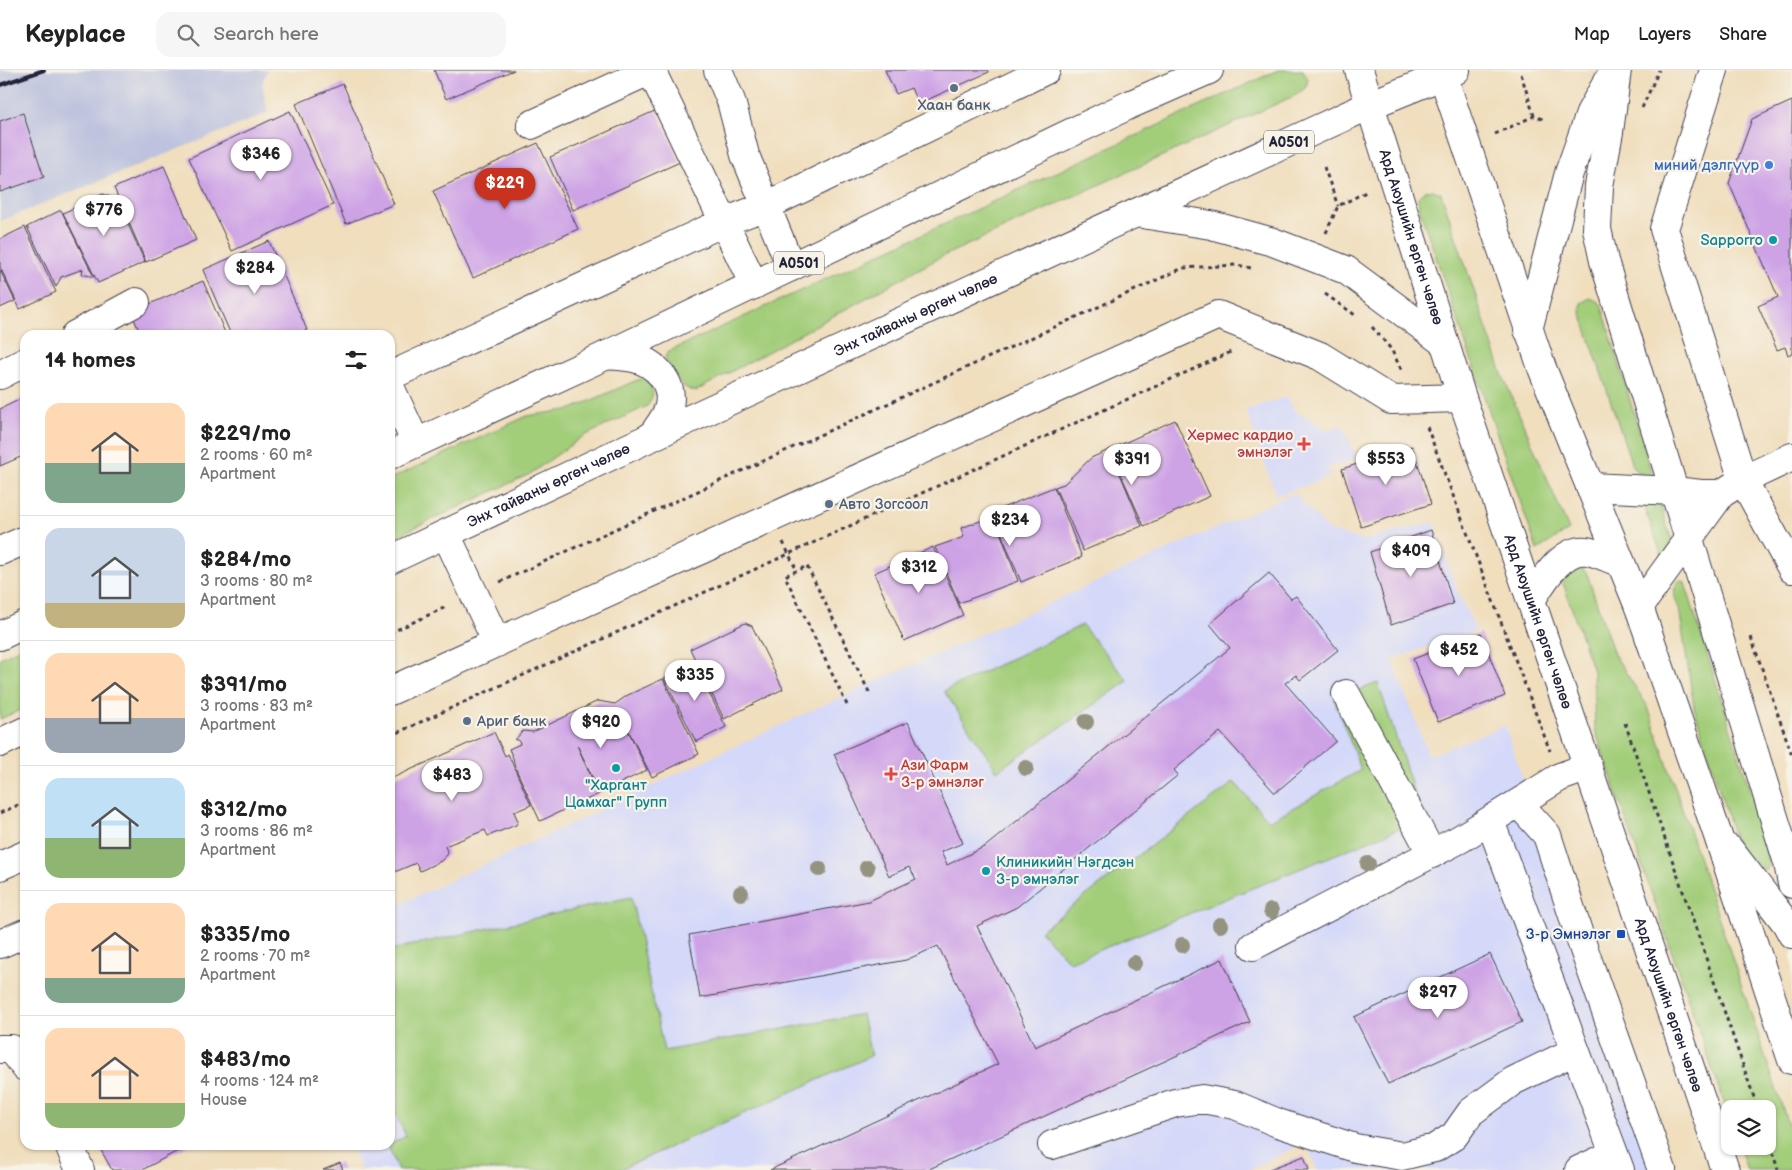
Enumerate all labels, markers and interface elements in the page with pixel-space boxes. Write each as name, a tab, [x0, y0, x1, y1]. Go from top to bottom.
search box	[156, 12, 506, 57]
text: Keyplace	[25, 20, 126, 49]
icon: search	[174, 21, 202, 49]
text: Search here	[214, 23, 319, 46]
text: Map	[1574, 24, 1610, 45]
text: Layers	[1638, 24, 1691, 45]
text: Share	[1719, 24, 1767, 45]
marker: Хаан банк	[948, 82, 960, 94]
place label: Хаан банк	[918, 96, 990, 115]
road number: A0501	[1264, 131, 1314, 154]
pin: $346	[231, 138, 291, 181]
text: $346	[241, 145, 281, 164]
street label: Ард Аюушийн өргөн чөлөө	[1374, 146, 1447, 327]
place label: миний дэлгүүр	[1654, 156, 1760, 175]
marker: миний дэлгүүр	[1763, 159, 1775, 171]
pin: $229	[475, 168, 535, 210]
text: $229	[485, 174, 525, 193]
pin: $776	[74, 194, 134, 237]
text: $776	[85, 201, 123, 220]
place label: Sapporro	[1700, 231, 1763, 250]
marker: Sapporro	[1767, 234, 1779, 246]
pin: $284	[225, 252, 285, 295]
road number: A0501	[774, 252, 824, 274]
text: $284	[235, 259, 275, 278]
street label: Энх тайваны өргөн чөлөө	[831, 269, 1001, 361]
icon: filters	[342, 346, 370, 374]
text: 14 homes	[45, 348, 136, 373]
text: $229/mo	[200, 421, 291, 446]
icon: home	[85, 423, 145, 483]
place label: Хермес кардио эмнэлэг	[1188, 426, 1293, 462]
marker: Хермес кардио эмнэлэг	[1297, 437, 1311, 451]
street label: Энх тайваны өргөн чөлөө	[464, 439, 633, 532]
pin: $391	[1102, 444, 1162, 486]
pin: $553	[1356, 444, 1416, 486]
text: 2 rooms · 60 m²	[200, 446, 313, 465]
text: $391	[1114, 450, 1150, 469]
text: $553	[1367, 450, 1405, 469]
text: Apartment	[200, 465, 276, 484]
place label: Авто 3огсоол	[838, 495, 928, 514]
marker: Авто 3огсоол	[823, 498, 835, 510]
pin: $234	[980, 504, 1040, 547]
text: $234	[991, 511, 1029, 530]
street label: Ард Аюушийн өргөн чөлөө	[1499, 531, 1576, 711]
pin: $409	[1381, 536, 1441, 578]
text: $409	[1391, 542, 1431, 561]
text: $284/mo	[200, 547, 291, 572]
icon: home	[85, 548, 145, 608]
pin: $312	[889, 552, 949, 594]
text: $312	[901, 558, 937, 577]
text: 3 rooms · 80 m²	[200, 572, 313, 591]
text: Apartment	[200, 591, 276, 610]
pin: $452	[1429, 634, 1489, 677]
text: $452	[1440, 641, 1478, 660]
pin: $335	[665, 660, 725, 702]
text: $335	[676, 666, 714, 685]
text: $391/mo	[200, 672, 287, 697]
icon: home	[85, 673, 145, 733]
text: 3 rooms · 83 m²	[200, 697, 313, 716]
pin: $920	[571, 706, 631, 749]
place label: Ариг банк	[476, 712, 546, 731]
text: $920	[581, 713, 621, 732]
marker: Ариг банк	[461, 715, 473, 727]
text: Apartment	[200, 716, 276, 735]
place label: Ази Фарм 3-р эмнэлэг	[900, 756, 984, 792]
pin: $483	[422, 760, 482, 802]
marker: "Харгант Цамхаг" Групп	[610, 762, 622, 774]
text: $483	[433, 766, 471, 785]
marker: Ази Фарм 3-р эмнэлэг	[885, 768, 897, 780]
place label: "Харгант Цамхаг" Групп	[565, 776, 667, 812]
text: $312/mo	[200, 797, 287, 822]
icon: home	[85, 798, 145, 858]
text: 3 rooms · 86 m²	[200, 822, 313, 841]
text: Apartment	[200, 841, 276, 860]
place label: Клиникийн Нэгдсэн 3-р эмнэлэг	[996, 853, 1134, 889]
marker: Клиникийн Нэгдсэн 3-р эмнэлэг	[980, 865, 992, 877]
street label: Ард Аюушийн өргөн чөлөө	[1629, 915, 1707, 1095]
text: $335/mo	[200, 922, 290, 947]
icon: home	[85, 923, 145, 983]
place label: 3-р Эмнэлэг	[1526, 925, 1611, 944]
marker: 3-р Эмнэлэг	[1615, 928, 1627, 940]
text: 2 rooms · 70 m²	[200, 947, 310, 966]
text: Apartment	[200, 966, 276, 985]
pin: $297	[1408, 976, 1468, 1019]
text: $297	[1419, 983, 1457, 1002]
text: $483/mo	[200, 1047, 291, 1072]
icon: home	[85, 1048, 145, 1108]
text: 4 rooms · 124 m²	[200, 1072, 319, 1091]
text: House	[200, 1091, 247, 1110]
map controls	[1721, 1100, 1776, 1155]
button: layers	[1721, 1100, 1776, 1155]

